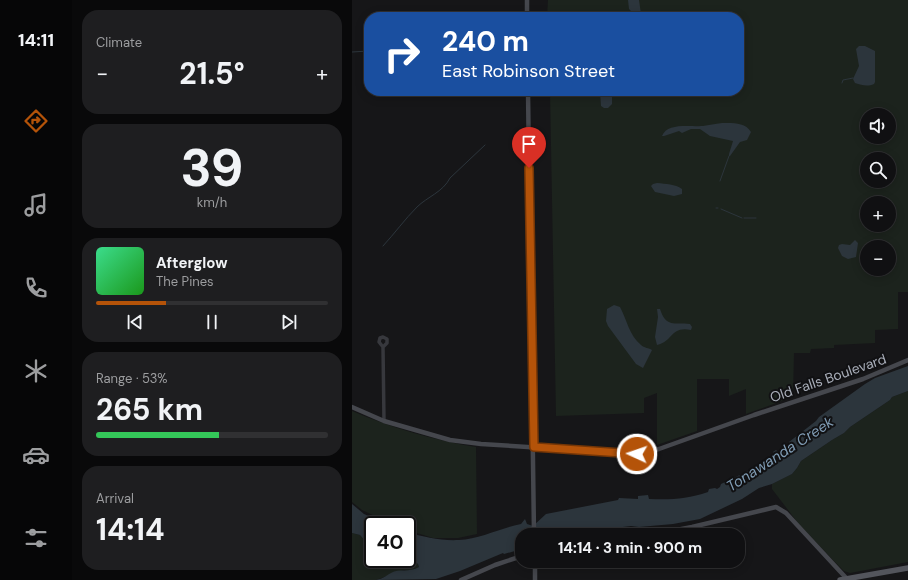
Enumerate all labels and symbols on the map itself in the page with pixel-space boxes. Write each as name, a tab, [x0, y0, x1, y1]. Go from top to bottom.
pin	[512, 127, 546, 168]
street label: Old Falls Boulevard	[767, 350, 889, 406]
water label: Tonawanda Creek	[722, 412, 838, 496]
position arrow	[616, 433, 658, 475]
speed limit sign: 40	[364, 516, 416, 568]

